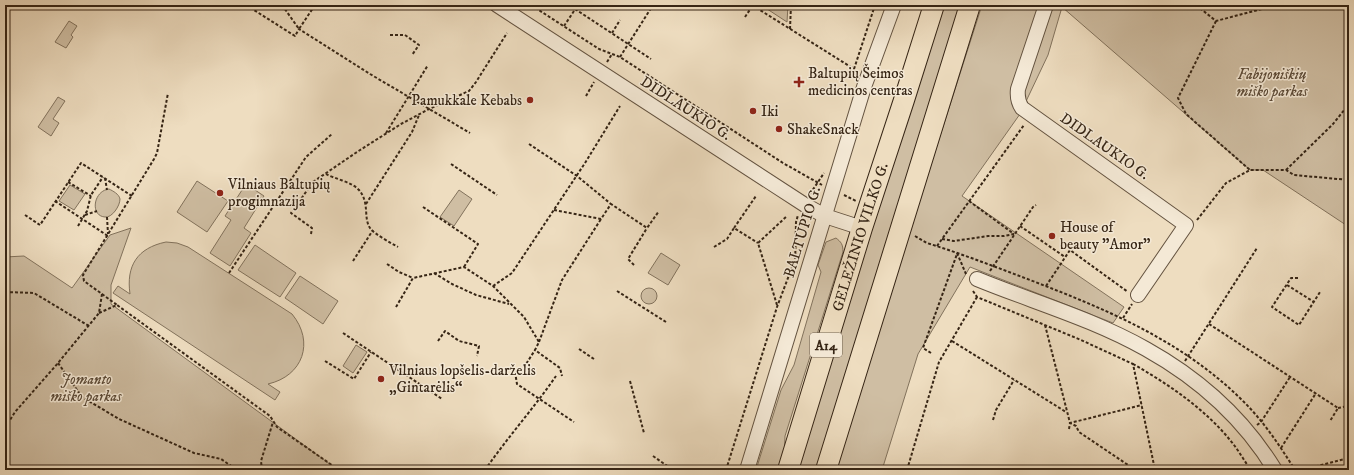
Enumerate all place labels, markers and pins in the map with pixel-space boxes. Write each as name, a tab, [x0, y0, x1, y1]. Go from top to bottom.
place label: Baltupių Šeimos medicinos centras	[808, 63, 913, 100]
marker: Baltupių Šeimos medicinos centras	[793, 76, 805, 88]
place label: Pamukkale Kebabs	[411, 91, 522, 110]
marker: Pamukkale Kebabs	[525, 95, 535, 105]
place label: Iki	[761, 102, 779, 121]
marker: Iki	[748, 106, 758, 116]
place label: ShakeSnack	[787, 120, 859, 139]
marker: ShakeSnack	[774, 124, 784, 134]
place label: Vilniaus Baltupių progimnazija	[227, 175, 330, 211]
marker: Vilniaus Baltupių progimnazija	[215, 188, 225, 198]
place label: House of beauty "Amor"	[1060, 218, 1150, 254]
marker: House of beauty "Amor"	[1047, 231, 1057, 241]
place label: Vilniaus lopšelis-darželis „Gintarėlis“	[388, 361, 536, 397]
marker: Vilniaus lopšelis-darželis „Gintarėlis“	[376, 374, 386, 384]

